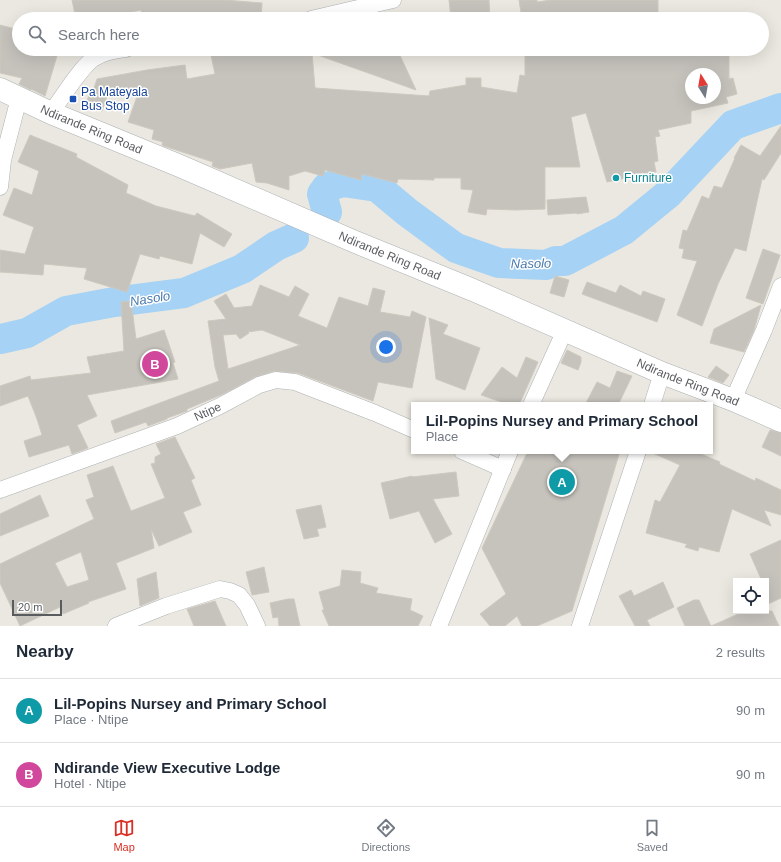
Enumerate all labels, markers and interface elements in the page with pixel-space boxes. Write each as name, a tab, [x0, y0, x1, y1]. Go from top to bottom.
search box	[12, 12, 769, 56]
icon: search	[26, 23, 48, 45]
text: Search here	[58, 26, 140, 43]
north arrow	[685, 68, 721, 104]
place label: Pa Mateyala Bus Stop	[81, 85, 148, 113]
marker: Pa Mateyala Bus Stop	[68, 94, 78, 104]
street label: Ndirande Ring Road	[38, 102, 144, 157]
place label: Furniture	[624, 171, 672, 185]
marker: Furniture	[611, 173, 621, 183]
street label: Ndirande Ring Road	[337, 229, 443, 283]
water label: Nasolo	[511, 256, 551, 271]
water label: Nasolo	[129, 288, 171, 309]
your location	[376, 337, 396, 357]
pin: B	[142, 349, 168, 379]
street label: Ndirande Ring Road	[635, 356, 741, 409]
street label: Ntipe	[192, 399, 224, 424]
popup	[411, 402, 713, 454]
text: Lil-Popins Nursey and Primary School	[426, 412, 698, 429]
text: Place	[426, 429, 458, 444]
pin: A	[549, 467, 575, 497]
map controls	[733, 578, 769, 614]
button: locate	[733, 578, 769, 614]
scale bar	[12, 598, 62, 617]
text: 20 m	[18, 601, 42, 613]
text: Nearby	[16, 642, 74, 661]
text: 2 results	[716, 645, 765, 660]
text: Lil-Popins Nursey and Primary School	[54, 695, 327, 712]
text: A	[24, 703, 34, 718]
text: 90 m	[736, 703, 765, 718]
text: Place · Ntipe	[54, 712, 128, 727]
text: Ndirande View Executive Lodge	[54, 759, 280, 776]
text: B	[24, 767, 34, 782]
text: 90 m	[736, 767, 765, 782]
text: Hotel · Ntipe	[54, 776, 126, 791]
tab: Map	[113, 817, 135, 853]
tab: Directions	[361, 817, 410, 853]
tab: Saved	[637, 817, 668, 853]

